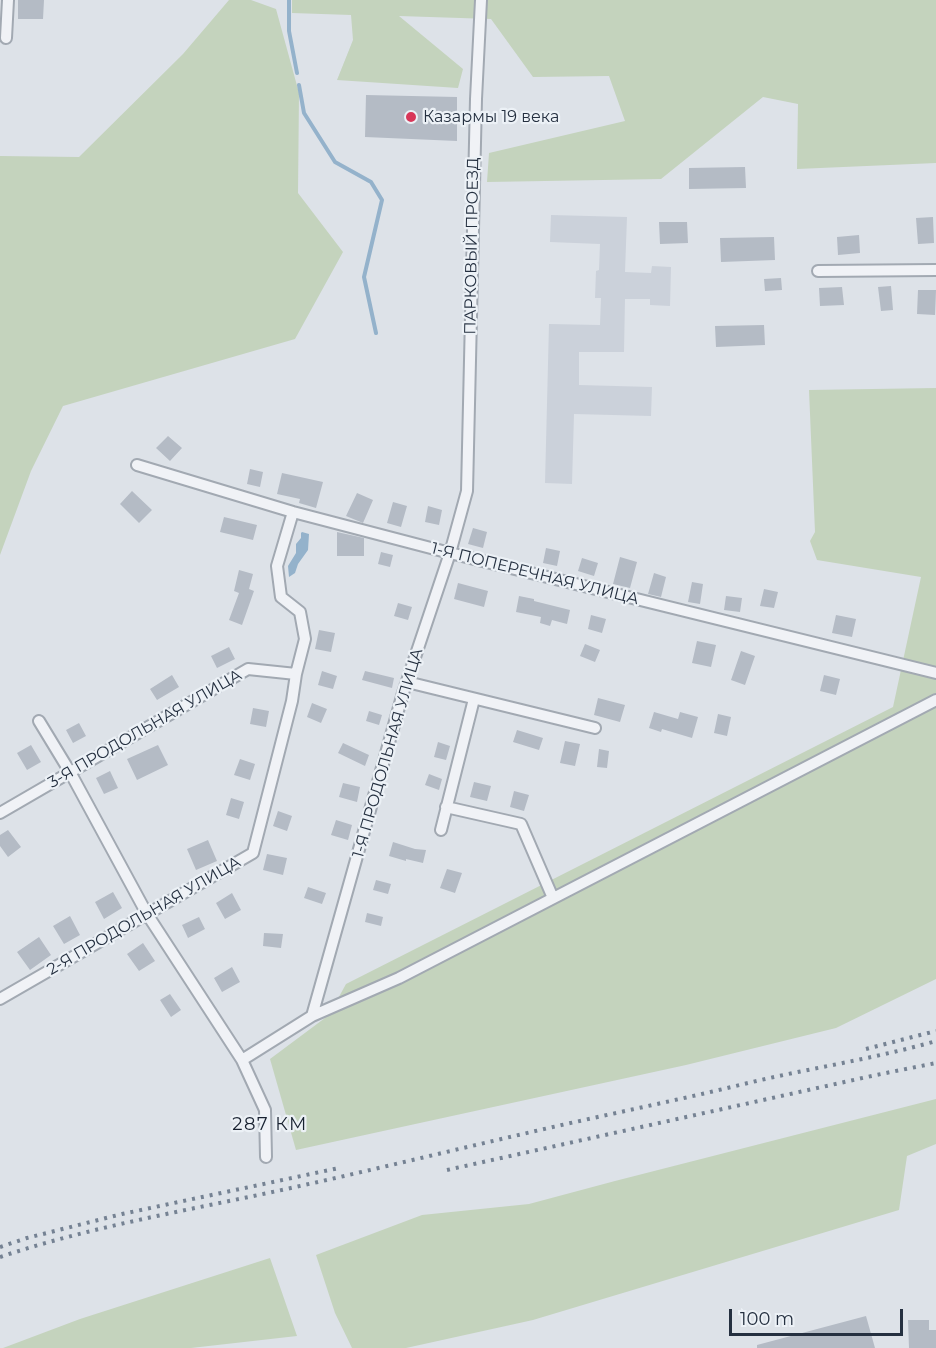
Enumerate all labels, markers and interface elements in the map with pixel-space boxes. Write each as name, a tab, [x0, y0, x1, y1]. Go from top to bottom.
place label: Казармы 19 века	[423, 107, 559, 127]
marker: Казармы 19 века	[404, 110, 418, 124]
street label: ПАРКОВЫЙ ПРОЕЗД	[461, 157, 483, 335]
street label: 1-Я ПОПЕРЕЧНАЯ УЛИЦА	[429, 539, 641, 609]
street label: 1-Я ПРОДОЛЬНАЯ УЛИЦА	[349, 646, 427, 860]
street label: 3-Я ПРОДОЛЬНАЯ УЛИЦА	[45, 666, 245, 792]
street label: 2-Я ПРОДОЛЬНАЯ УЛИЦА	[44, 853, 244, 979]
district label: 287 КМ	[232, 1114, 308, 1136]
scale bar	[732, 1297, 906, 1335]
text: 100 m	[740, 1308, 794, 1330]

